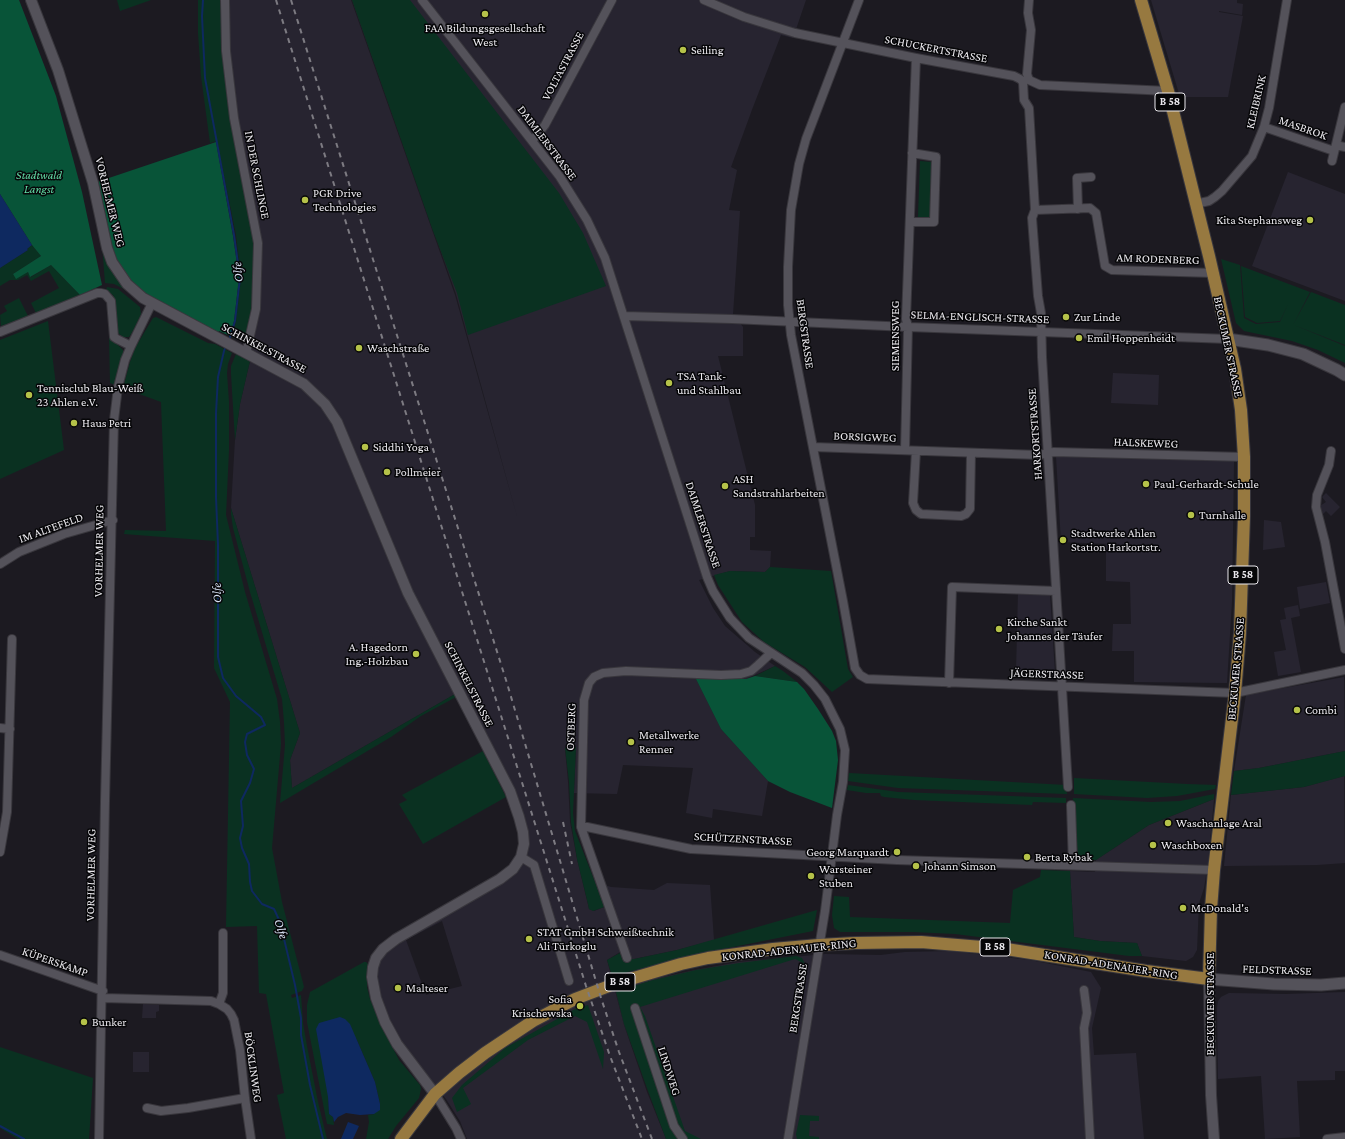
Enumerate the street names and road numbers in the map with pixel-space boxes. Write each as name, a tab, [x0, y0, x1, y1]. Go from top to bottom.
street label: VOLTASTRASSE	[539, 29, 587, 103]
street label: SCHUCKERTSTRASSE	[883, 32, 989, 66]
street label: KLEIBRINK	[1243, 74, 1269, 130]
road number: B 58	[1155, 93, 1185, 111]
street label: DAIMLERSTRASSE	[514, 103, 580, 183]
street label: MASBROK	[1277, 113, 1329, 143]
street label: IN DER SCHLINGE	[241, 130, 273, 220]
street label: VORHELMER WEG	[92, 156, 128, 248]
street label: AM RODENBERG	[1116, 250, 1200, 268]
street label: BECKUMER STRASSE	[1210, 295, 1246, 399]
street label: BERGSTRASSE	[793, 298, 817, 370]
street label: SIEMENSWEG	[888, 301, 902, 371]
street label: SELMA-ENGLISCH-STRASSE	[910, 307, 1050, 327]
street label: SCHINKELSTRASSE	[219, 320, 309, 376]
street label: HARKORTSTRASSE	[1025, 388, 1045, 480]
street label: BORSIGWEG	[833, 429, 897, 445]
street label: HALSKEWEG	[1113, 435, 1179, 451]
street label: DAIMLERSTRASSE	[682, 480, 724, 570]
street label: VORHELMER WEG	[91, 505, 107, 597]
street label: IM ALTEFELD	[17, 510, 85, 546]
road number: B 58	[1228, 566, 1258, 584]
street label: BECKUMER STRASSE	[1224, 617, 1248, 721]
street label: SCHINKELSTRASSE	[441, 639, 497, 729]
street label: JÄGERSTRASSE	[1010, 666, 1084, 682]
street label: OSTBERG	[563, 703, 579, 751]
street label: VORHELMER WEG	[83, 829, 99, 921]
street label: SCHÜTZENSTRASSE	[693, 829, 793, 849]
street label: KONRAD-ADENAUER-RING	[721, 936, 857, 964]
road number: B 58	[980, 938, 1010, 956]
street label: KÜPERSKAMP	[20, 944, 90, 980]
street label: KONRAD-ADENAUER-RING	[1043, 947, 1179, 983]
street label: BECKUMER STRASSE	[1203, 953, 1217, 1055]
street label: BERGSTRASSE	[785, 962, 811, 1034]
street label: FELDSTRASSE	[1242, 962, 1312, 978]
road number: B 58	[605, 973, 635, 991]
street label: BÖCKLINWEG	[241, 1031, 265, 1103]
street label: LINDWEG	[654, 1045, 684, 1097]

